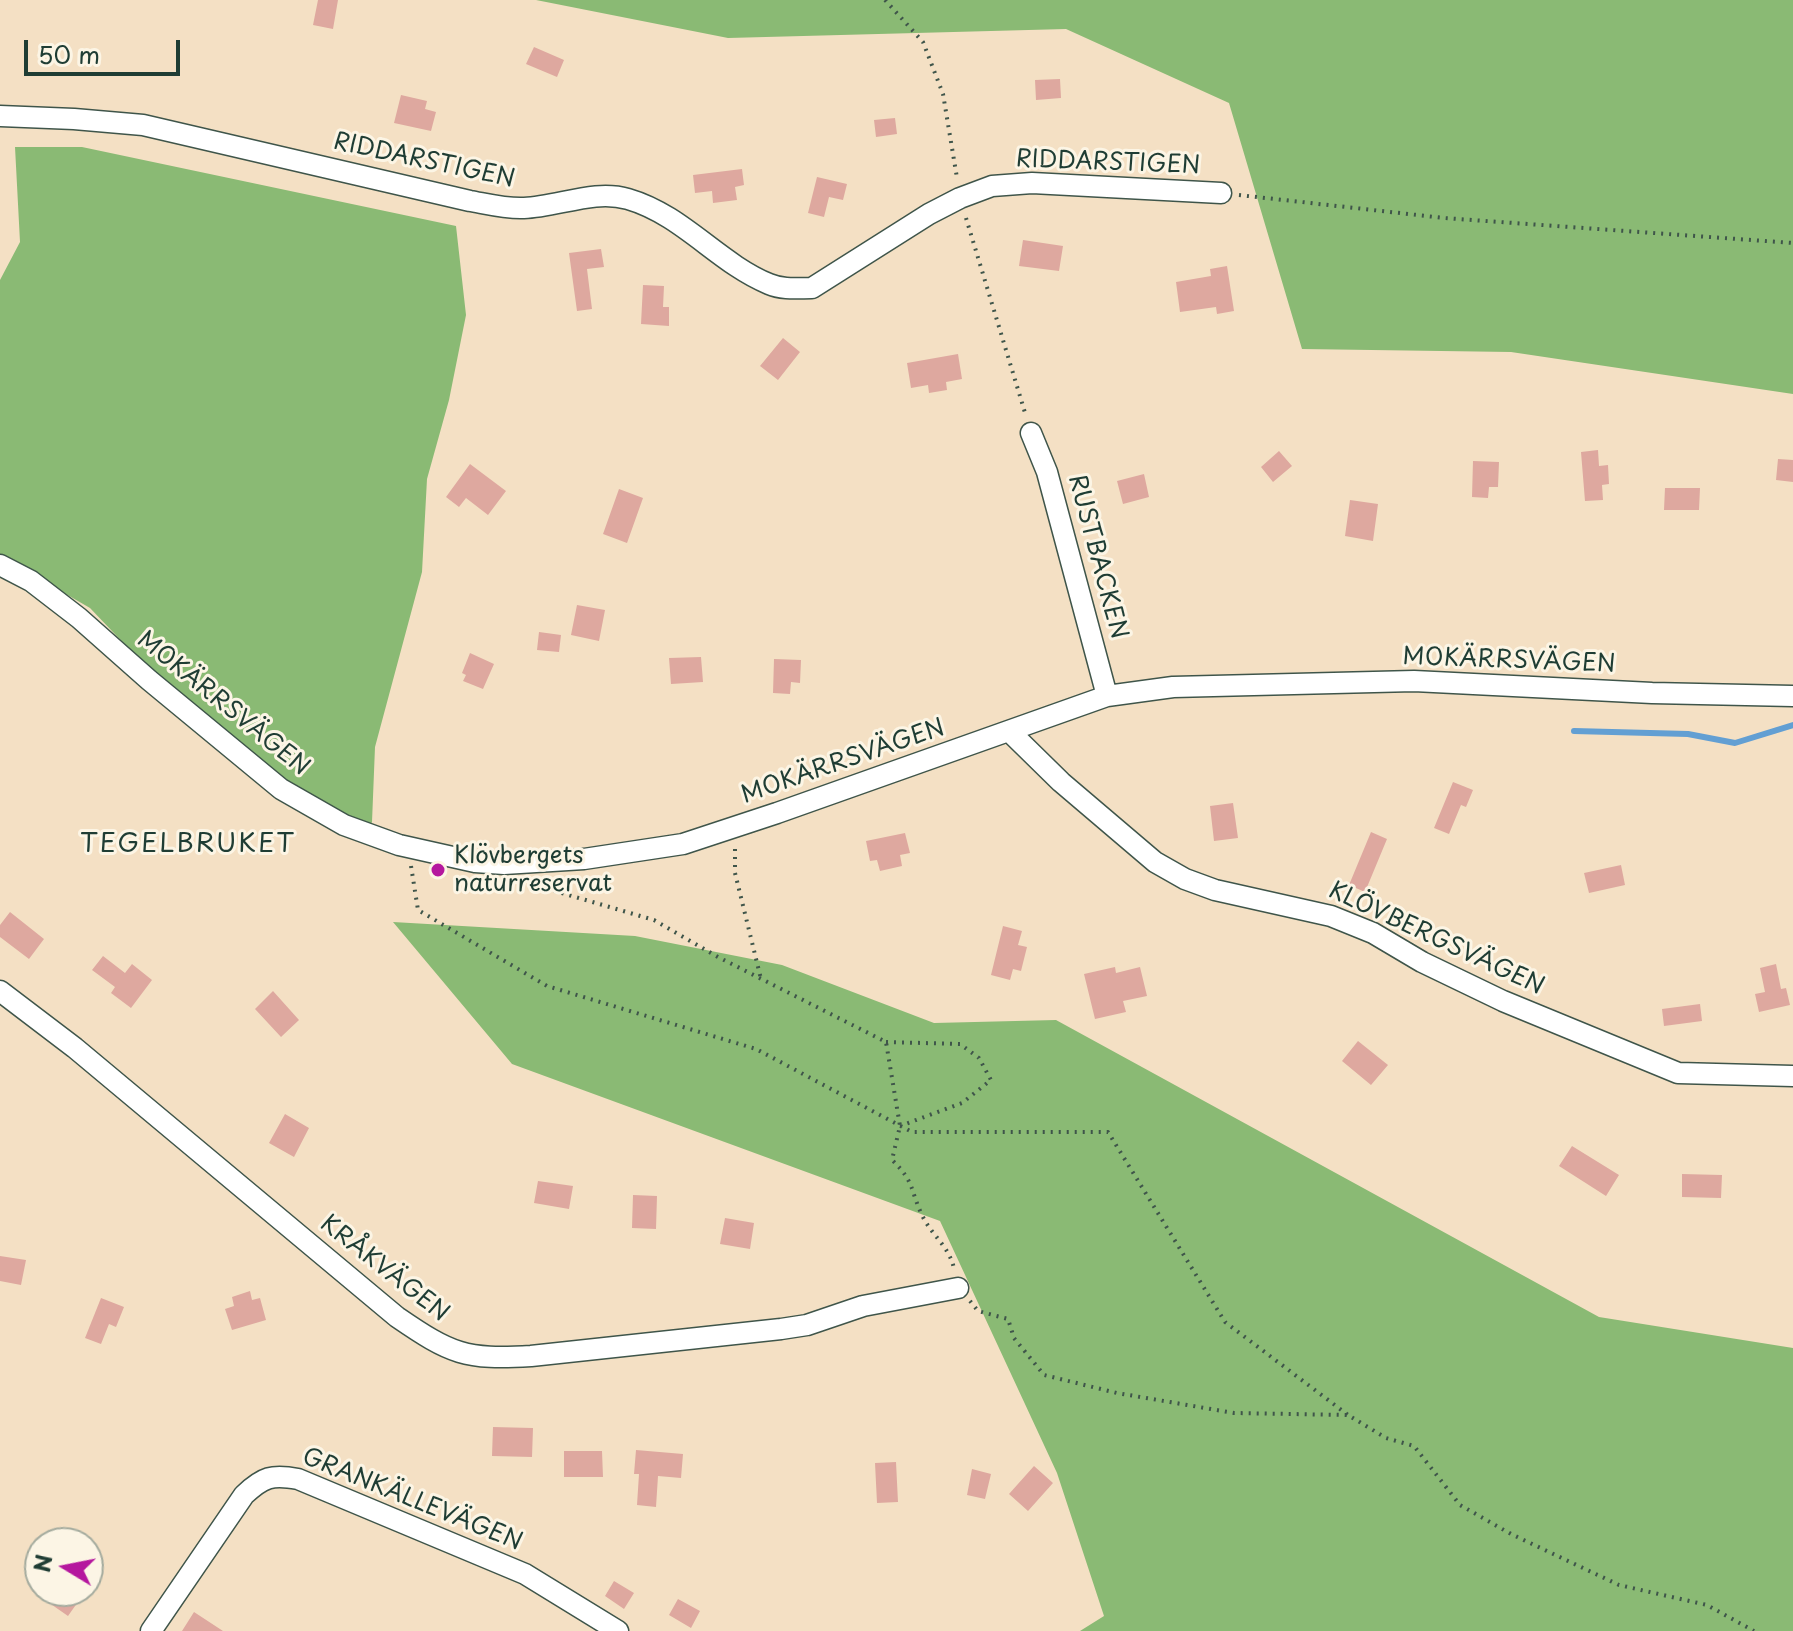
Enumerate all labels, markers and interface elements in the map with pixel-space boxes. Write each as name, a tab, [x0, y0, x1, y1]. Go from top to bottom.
scale bar	[28, 24, 184, 74]
text: 50 m	[38, 36, 100, 72]
street label: RIDDARSTIGEN	[331, 128, 517, 194]
street label: RIDDARSTIGEN	[1015, 145, 1201, 181]
street label: RUSTBACKEN	[1061, 472, 1133, 642]
street label: MOKÄRRSVÄGEN	[131, 626, 315, 782]
street label: MOKÄRRSVÄGEN	[1402, 643, 1616, 679]
street label: MOKÄRRSVÄGEN	[738, 714, 948, 810]
district label: TEGELBRUKET	[82, 829, 294, 861]
place label: Klövbergets naturreservat	[454, 842, 612, 898]
marker: Klövbergets naturreservat	[429, 861, 447, 879]
street label: KLÖVBERGSVÄGEN	[1324, 876, 1548, 1002]
street label: KRÅKVÄGEN	[314, 1210, 454, 1328]
street label: GRANKÄLLEVÄGEN	[298, 1443, 526, 1557]
north arrow	[24, 1527, 104, 1607]
text: N	[24, 1552, 60, 1575]

